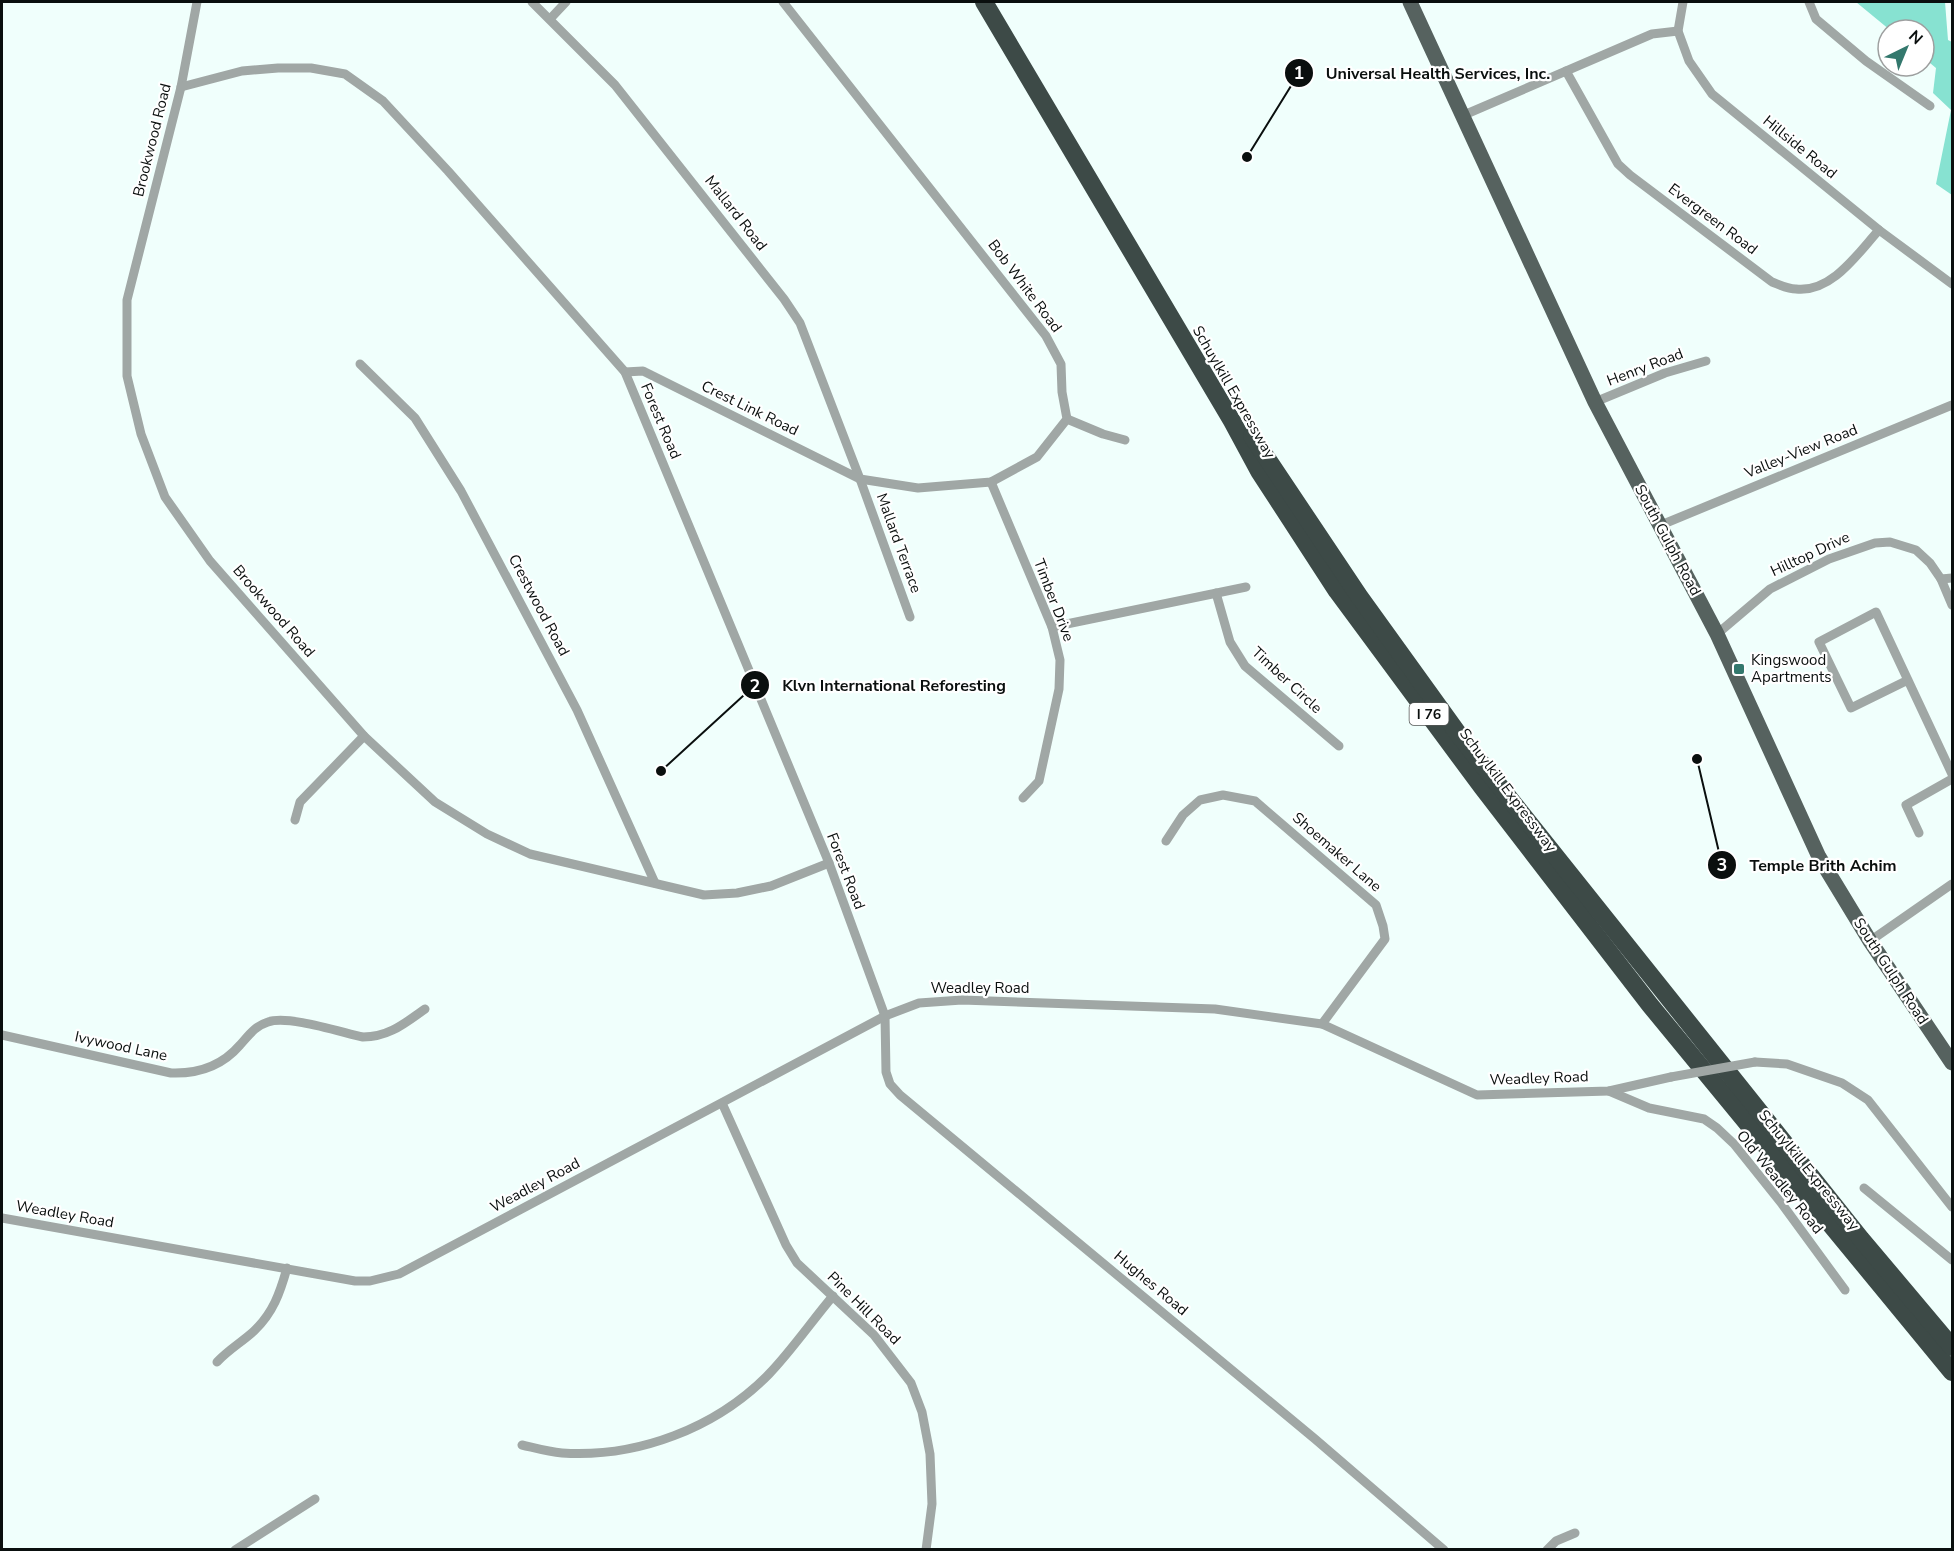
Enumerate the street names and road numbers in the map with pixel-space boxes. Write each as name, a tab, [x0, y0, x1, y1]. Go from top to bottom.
street label: Brookwood Road	[128, 81, 176, 199]
street label: Hillside Road	[1759, 111, 1841, 183]
street label: Mallard Road	[700, 171, 772, 255]
street label: Evergreen Road	[1664, 179, 1762, 259]
street label: Bob White Road	[983, 235, 1067, 337]
street label: Schuylkill Expressway	[1188, 322, 1280, 462]
street label: Henry Road	[1604, 343, 1686, 391]
street label: Crest Link Road	[698, 376, 802, 440]
street label: Forest Road	[636, 380, 686, 462]
street label: Valley-View Road	[1741, 419, 1861, 483]
street label: South Gulph Road	[1630, 481, 1706, 599]
street label: Mallard Terrace	[872, 490, 926, 596]
street label: Hilltop Drive	[1767, 527, 1853, 581]
street label: Crestwood Road	[504, 551, 574, 659]
street label: Timber Drive	[1029, 556, 1079, 644]
street label: Brookwood Road	[228, 561, 320, 661]
street label: Timber Circle	[1247, 642, 1327, 718]
road number: I 76	[1410, 703, 1448, 725]
street label: Schuylkill Expressway	[1455, 724, 1561, 856]
street label: Shoemaker Lane	[1288, 808, 1386, 896]
street label: Forest Road	[822, 830, 870, 912]
street label: South Gulph Road	[1849, 914, 1933, 1028]
street label: Weadley Road	[930, 978, 1030, 998]
street label: Ivywood Lane	[73, 1026, 169, 1066]
street label: Weadley Road	[1489, 1066, 1589, 1090]
street label: Schuylkill Expressway	[1754, 1105, 1864, 1235]
street label: Old Weadley Road	[1732, 1126, 1828, 1238]
street label: Weadley Road	[487, 1153, 583, 1217]
street label: Weadley Road	[15, 1196, 115, 1232]
street label: Hughes Road	[1110, 1246, 1192, 1320]
street label: Pine Hill Road	[823, 1267, 905, 1349]

